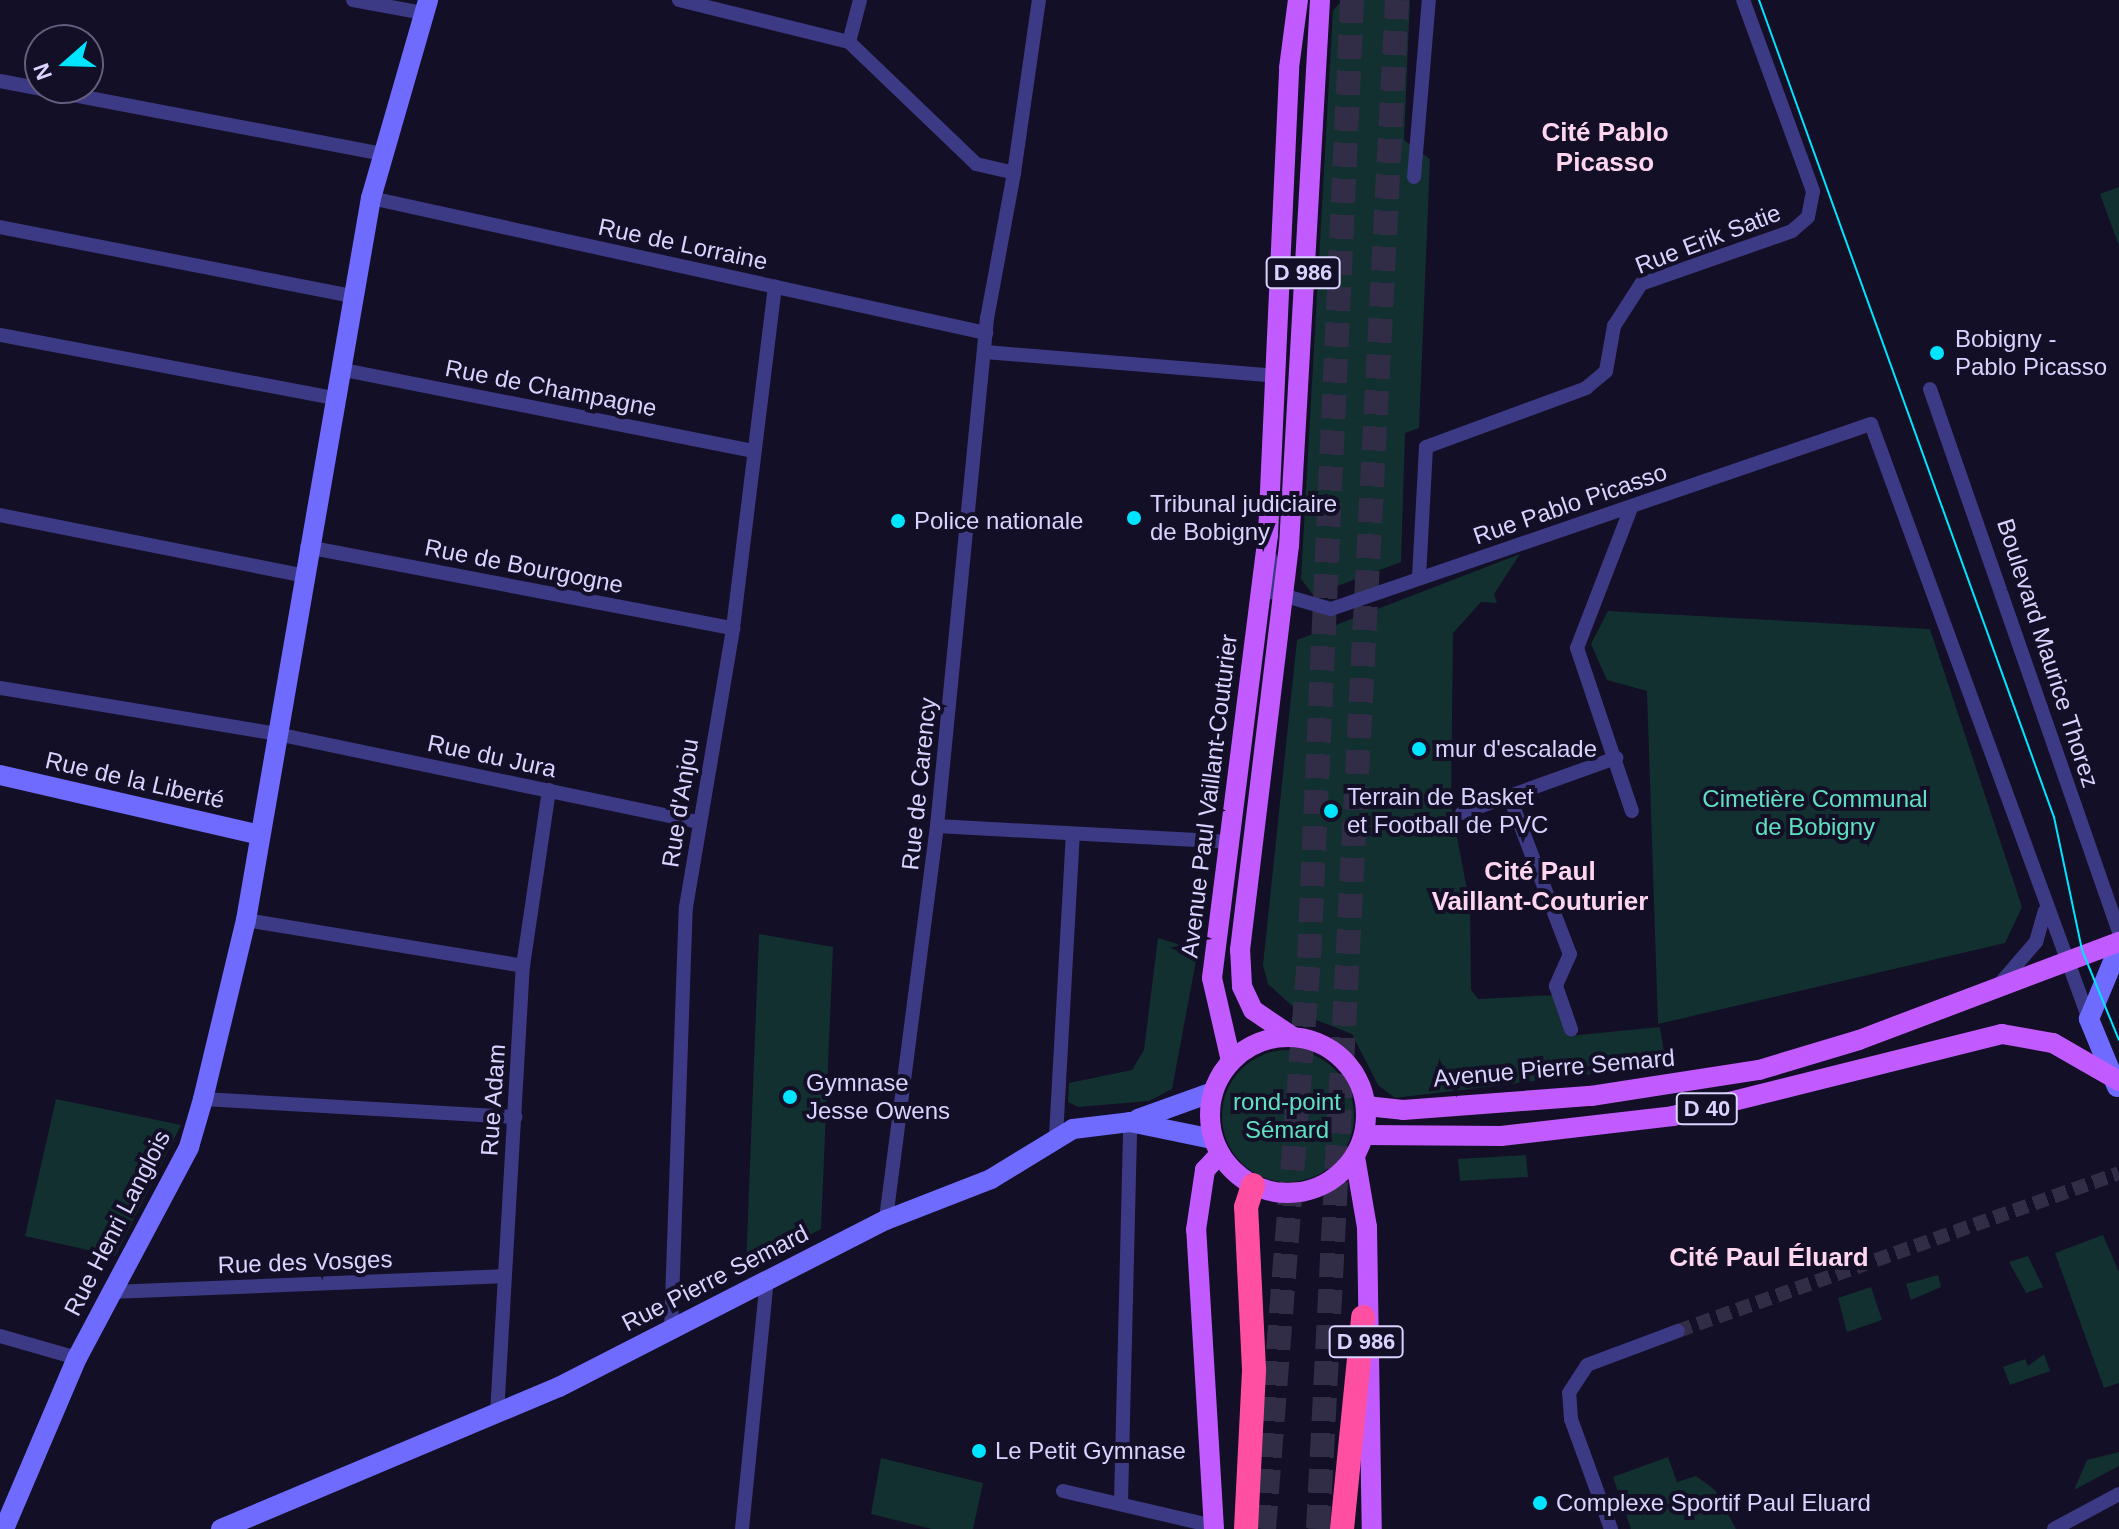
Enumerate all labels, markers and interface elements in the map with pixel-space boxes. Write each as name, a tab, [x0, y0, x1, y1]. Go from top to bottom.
north arrow	[24, 24, 104, 104]
text: N	[28, 60, 57, 83]
district label: Cité Pablo Picasso	[1541, 117, 1669, 178]
street label: Rue Erik Satie	[1631, 198, 1785, 280]
street label: Rue de Lorraine	[596, 212, 770, 276]
road number: D 986	[1265, 255, 1341, 291]
place label: Bobigny - Pablo Picasso	[1955, 325, 2107, 381]
marker: Bobigny - Pablo Picasso	[1926, 342, 1948, 364]
street label: Rue de Champagne	[443, 353, 659, 423]
street label: Rue Pablo Picasso	[1469, 457, 1671, 551]
place label: Tribunal judiciaire de Bobigny	[1150, 490, 1337, 546]
place label: Police nationale	[914, 507, 1083, 535]
marker: Tribunal judiciaire de Bobigny	[1125, 509, 1143, 527]
marker: Police nationale	[889, 512, 907, 530]
street label: Boulevard Maurice Thorez	[1991, 515, 2105, 791]
street label: Rue de Bourgogne	[422, 533, 626, 599]
street label: Avenue Paul Vaillant-Couturier	[1175, 632, 1243, 960]
street label: Rue de Carency	[896, 696, 942, 872]
street label: Rue du Jura	[425, 728, 559, 784]
place label: mur d'escalade	[1435, 735, 1597, 763]
street label: Rue d'Anjou	[656, 737, 704, 869]
marker: mur d'escalade	[1410, 740, 1428, 758]
street label: Rue de la Liberté	[43, 745, 227, 815]
place label: Terrain de Basket et Football de PVC	[1347, 783, 1548, 839]
park label: Cimetière Communal de Bobigny	[1702, 785, 1928, 841]
marker: Terrain de Basket et Football de PVC	[1322, 802, 1340, 820]
district label: Cité Paul Vaillant-Couturier	[1432, 856, 1648, 918]
street label: Rue Adam	[475, 1042, 511, 1158]
street label: Avenue Pierre Semard	[1432, 1043, 1676, 1093]
place label: Gymnase Jesse Owens	[806, 1069, 950, 1125]
marker: Gymnase Jesse Owens	[781, 1088, 799, 1106]
park label: rond-point Sémard	[1233, 1088, 1341, 1144]
road number: D 40	[1675, 1091, 1739, 1127]
street label: Rue Henri Langlois	[58, 1126, 176, 1320]
street label: Rue Pierre Semard	[617, 1219, 813, 1337]
district label: Cité Paul Éluard	[1669, 1242, 1869, 1274]
street label: Rue des Vosges	[217, 1245, 393, 1279]
road number: D 986	[1328, 1324, 1404, 1360]
place label: Le Petit Gymnase	[995, 1437, 1186, 1465]
marker: Le Petit Gymnase	[970, 1442, 988, 1460]
place label: Complexe Sportif Paul Eluard	[1556, 1489, 1871, 1517]
marker: Complexe Sportif Paul Eluard	[1531, 1494, 1549, 1512]

